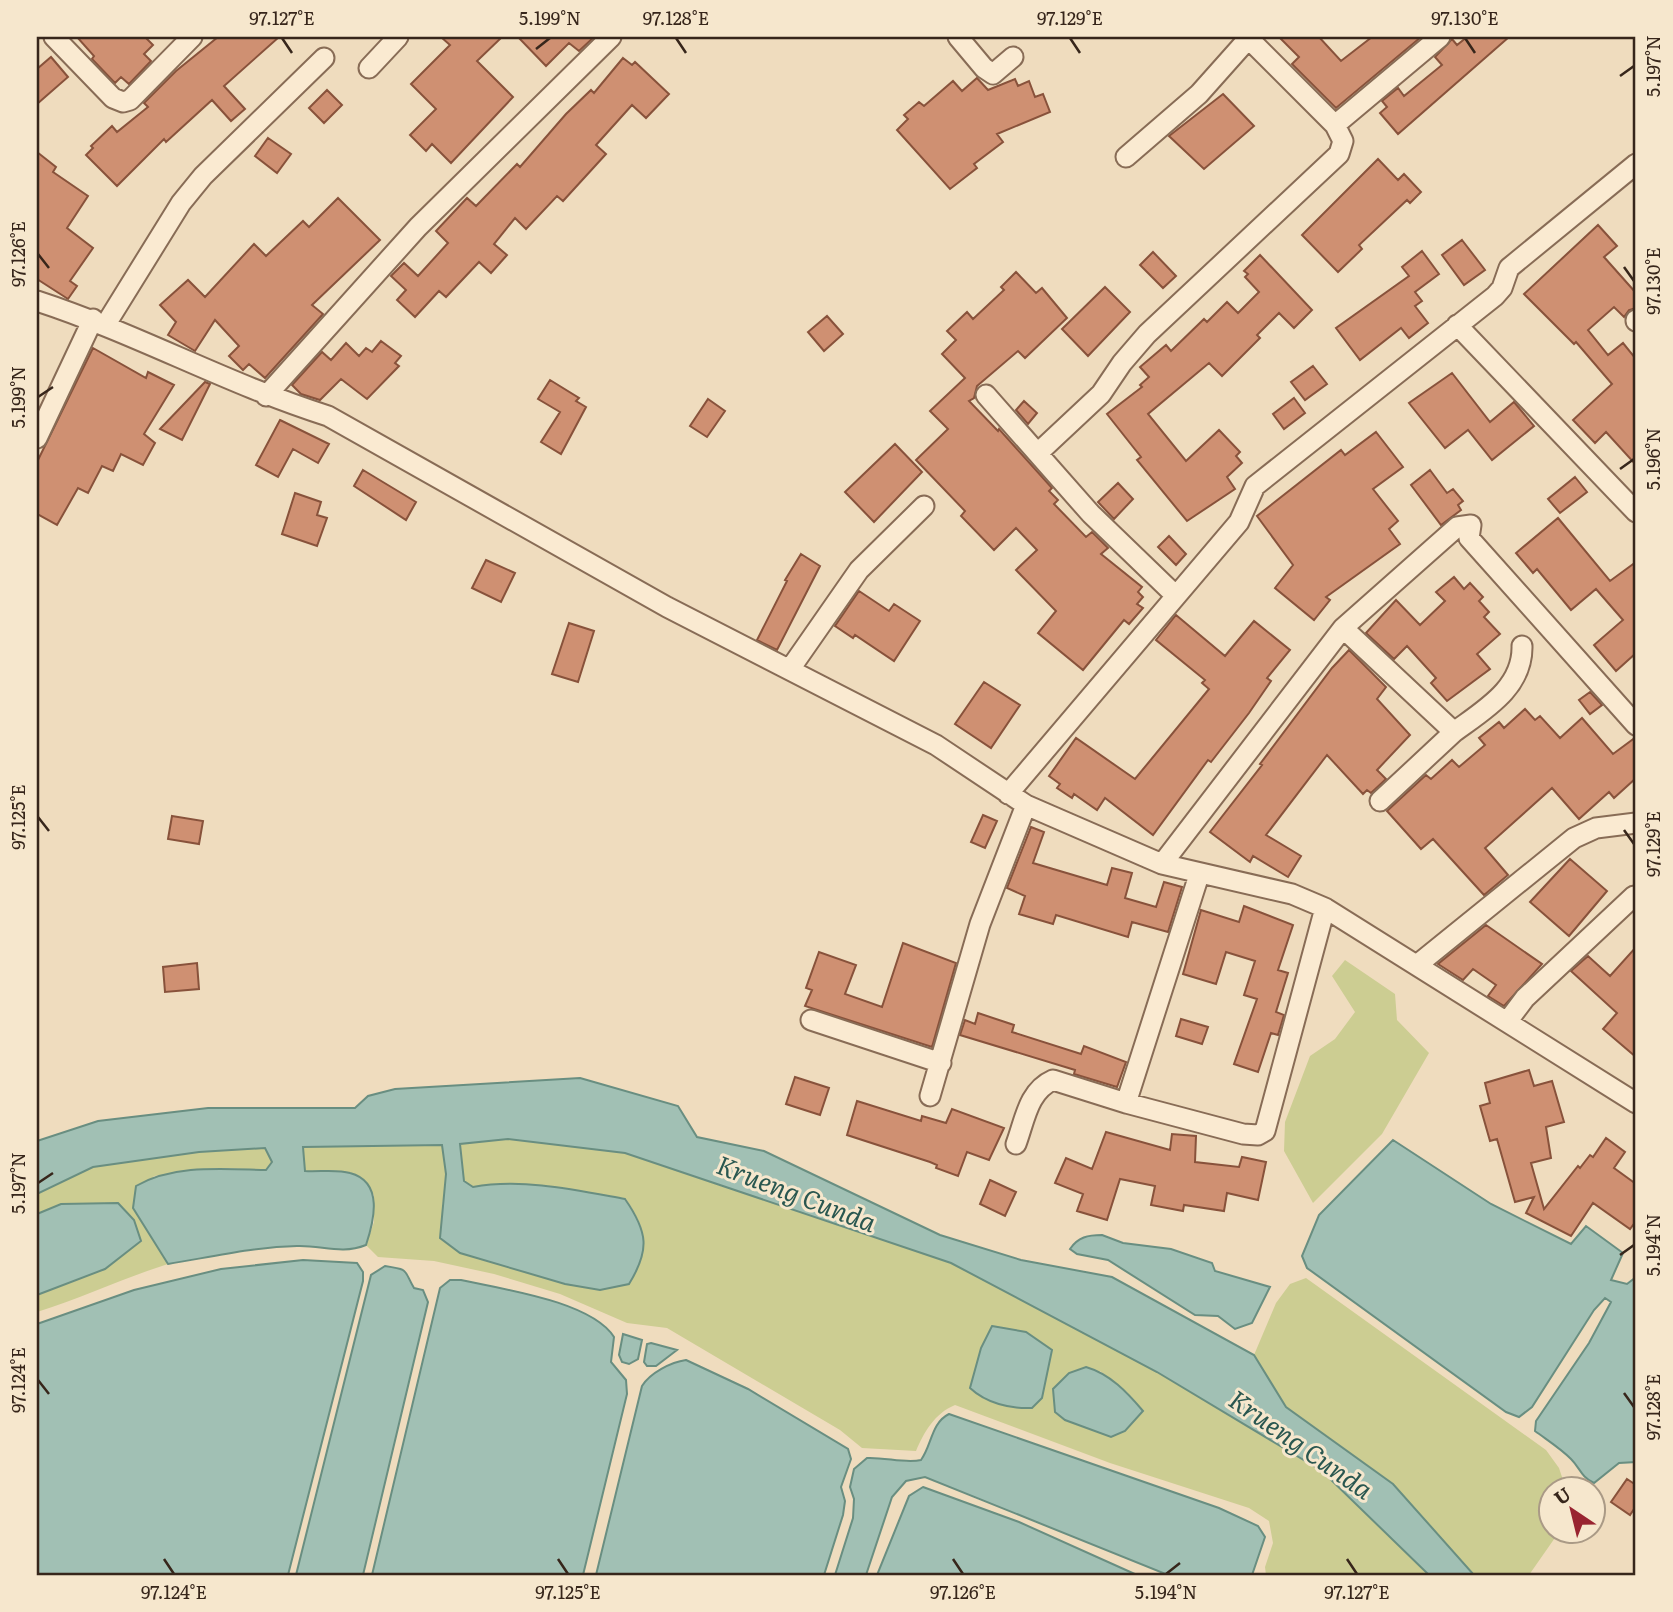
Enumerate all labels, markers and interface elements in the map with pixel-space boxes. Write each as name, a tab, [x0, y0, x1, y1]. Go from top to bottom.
text: 97.127°E	[249, 4, 315, 31]
text: 5.199°N	[519, 4, 581, 31]
text: 97.128°E	[643, 4, 709, 31]
text: 97.129°E	[1037, 4, 1103, 31]
text: 97.130°E	[1431, 4, 1499, 31]
text: 5.197°N	[1639, 35, 1666, 97]
text: 97.126°E	[4, 221, 31, 287]
text: 97.130°E	[1639, 247, 1666, 315]
text: 5.199°N	[4, 366, 31, 428]
text: 5.196°N	[1639, 428, 1666, 490]
text: 97.125°E	[4, 784, 31, 850]
text: 97.129°E	[1639, 811, 1666, 877]
water label: Krueng Cunda	[712, 1144, 883, 1240]
text: 5.197°N	[4, 1152, 31, 1214]
text: 5.194°N	[1639, 1214, 1666, 1276]
text: 97.124°E	[4, 1347, 31, 1413]
text: 97.128°E	[1639, 1374, 1666, 1440]
water label: Krueng Cunda	[1222, 1379, 1382, 1507]
north arrow	[1536, 1476, 1606, 1546]
text: U	[1548, 1479, 1576, 1511]
text: 97.124°E	[141, 1578, 207, 1605]
text: 97.125°E	[535, 1578, 601, 1605]
text: 97.126°E	[930, 1578, 996, 1605]
text: 5.194°N	[1135, 1578, 1197, 1605]
text: 97.127°E	[1324, 1578, 1390, 1605]

